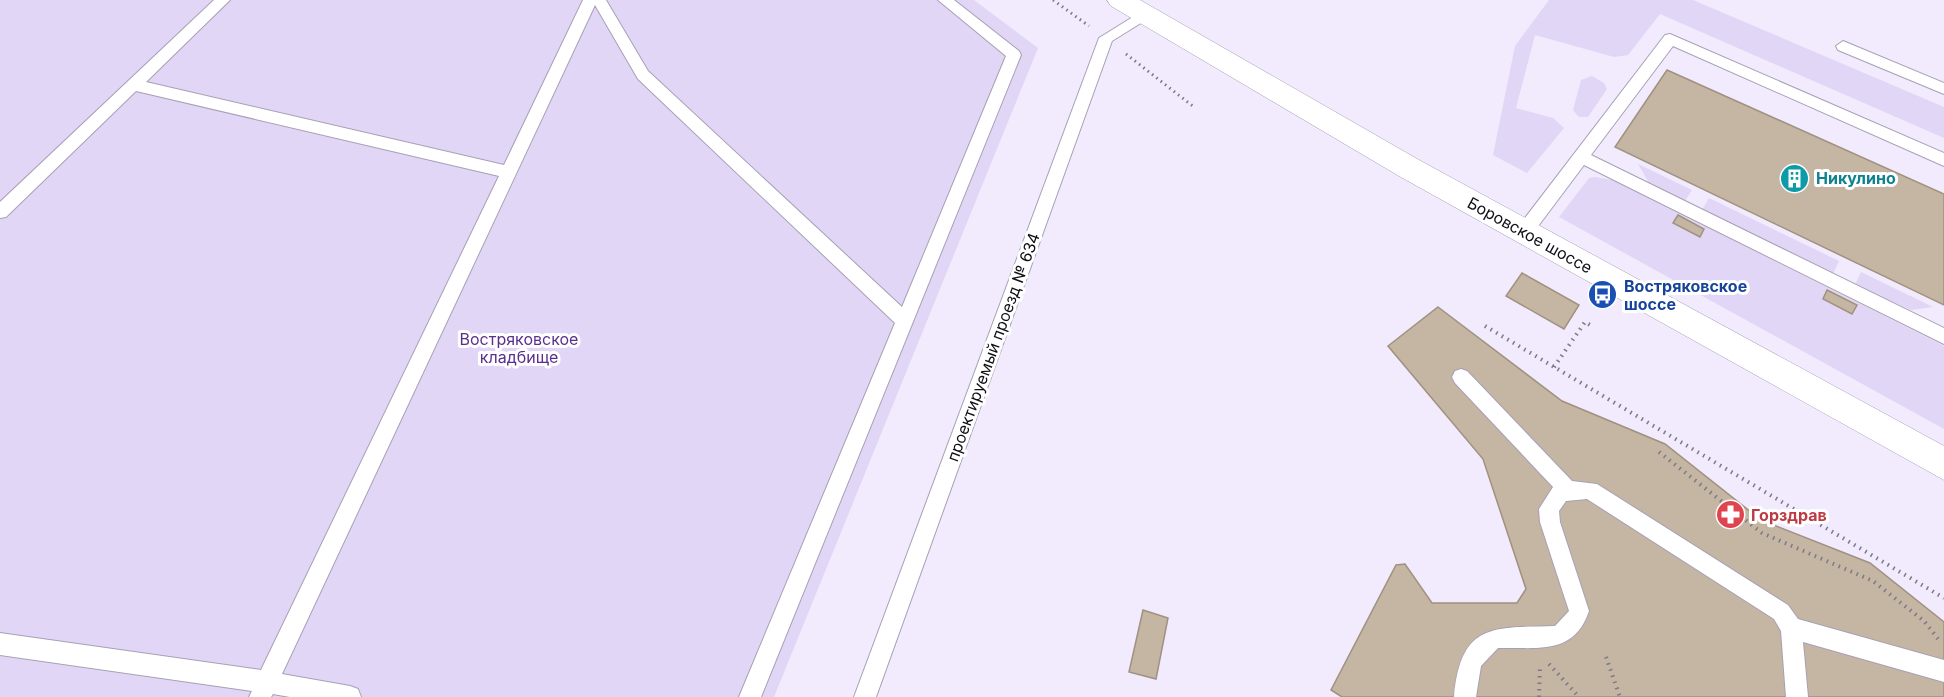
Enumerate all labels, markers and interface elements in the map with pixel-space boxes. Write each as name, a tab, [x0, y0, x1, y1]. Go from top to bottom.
building icon: Никулино	[1779, 162, 1811, 194]
place label: Никулино	[1816, 168, 1896, 188]
street label: Боровское шоссе	[1464, 192, 1596, 278]
street label: проектируемый проезд № 634	[942, 230, 1044, 464]
place label: Востряковское шоссе	[1624, 276, 1747, 314]
bus stop icon: Востряковское шоссе	[1587, 279, 1619, 311]
park label: Востряковское кладбище	[460, 329, 578, 367]
pharmacy icon: Горздрав	[1714, 499, 1746, 531]
place label: Горздрав	[1751, 505, 1827, 525]

